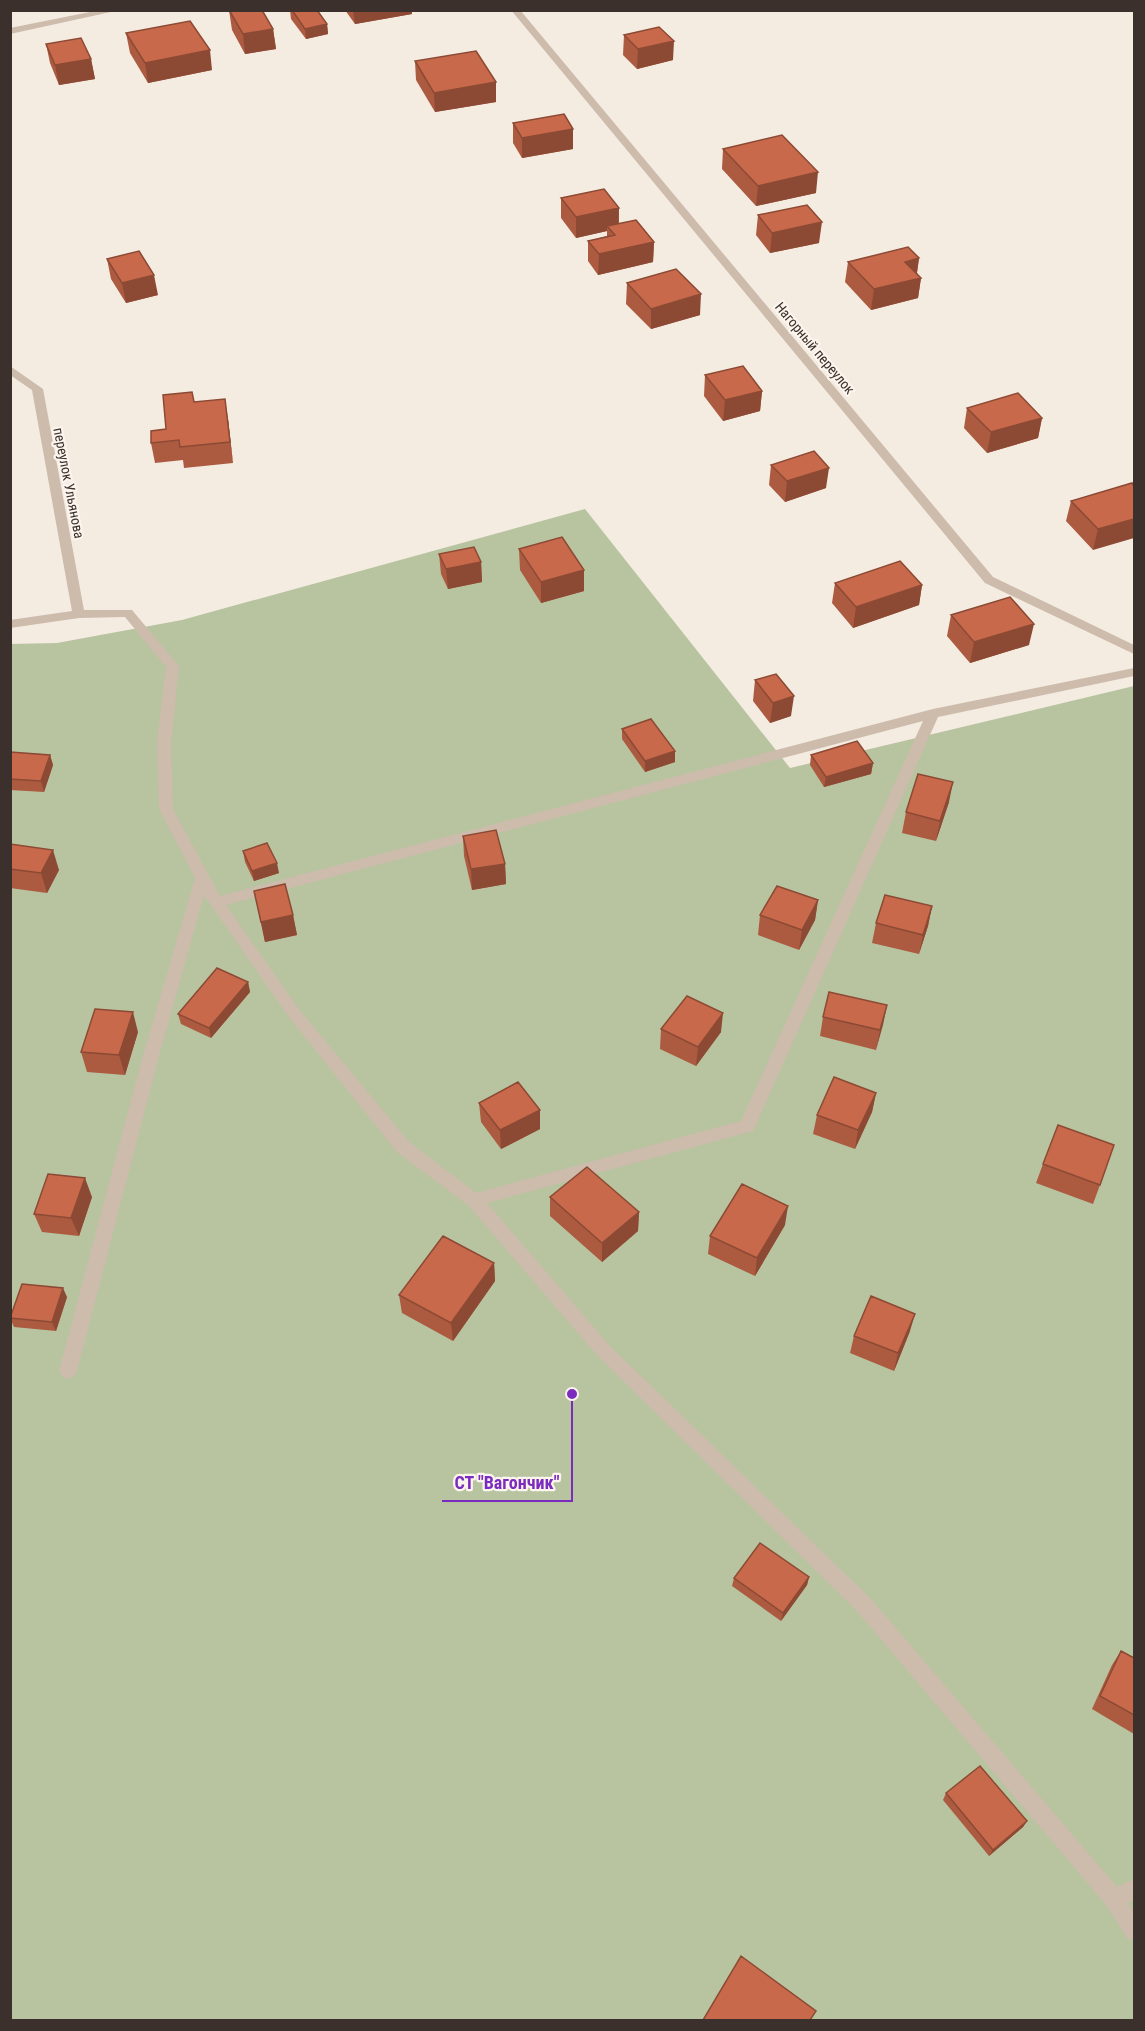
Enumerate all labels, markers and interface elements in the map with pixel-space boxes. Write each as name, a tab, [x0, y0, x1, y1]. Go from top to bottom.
street label: Нагорный переулок	[772, 299, 858, 397]
street label: переулок Ульянова	[50, 426, 88, 540]
callout: СТ "Вагончик"	[442, 1465, 572, 1501]
text: СТ "Вагончик"	[455, 1472, 560, 1493]

